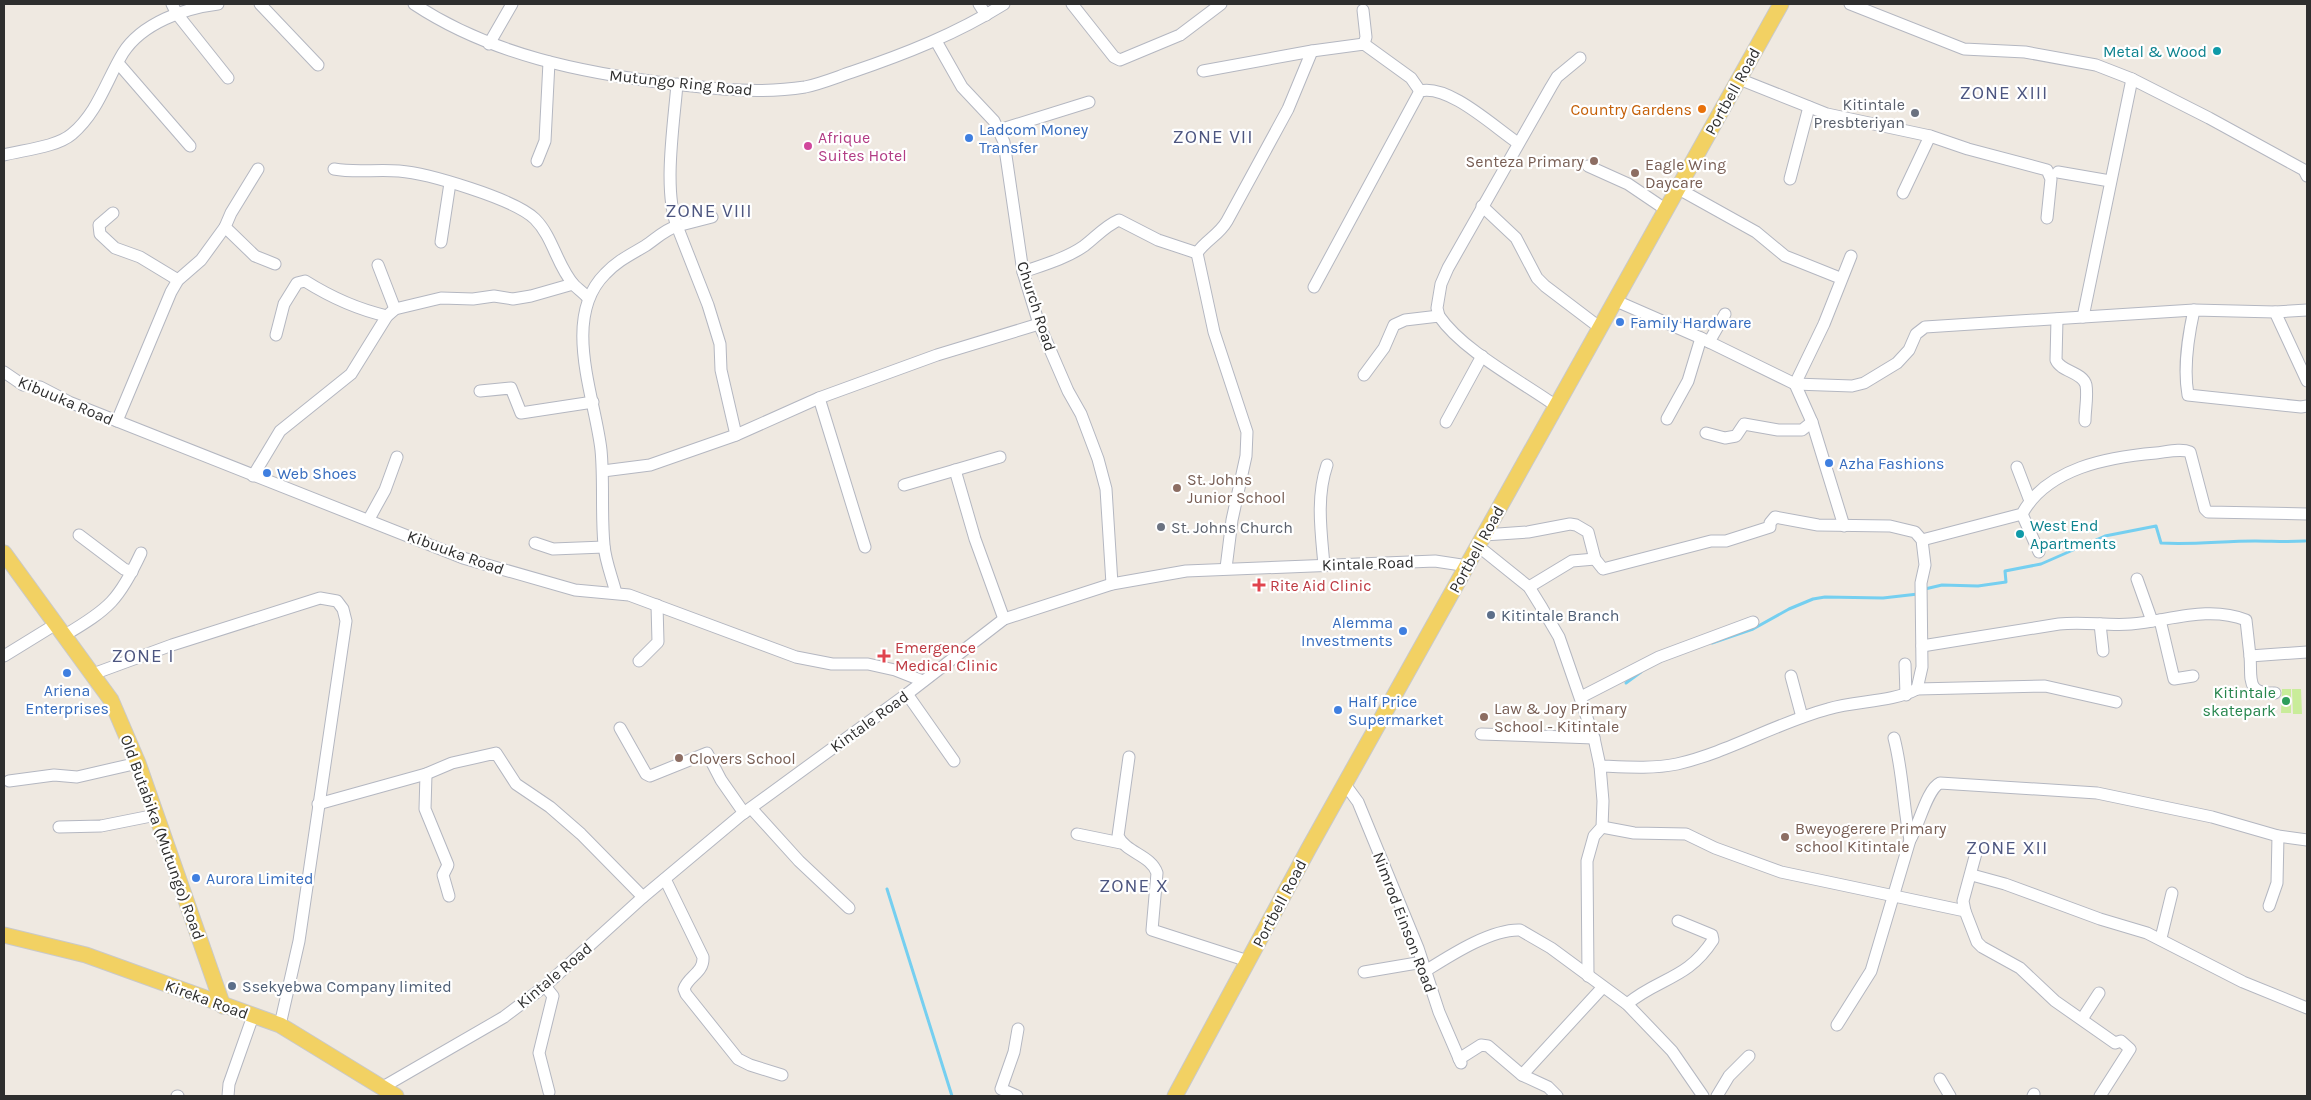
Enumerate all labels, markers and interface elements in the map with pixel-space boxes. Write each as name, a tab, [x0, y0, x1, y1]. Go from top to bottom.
place label: Metal & Wood	[2103, 42, 2207, 61]
street label: Portbell Road	[1701, 44, 1764, 138]
marker: Metal & Wood	[2211, 45, 2223, 57]
street label: Mutungo Ring Road	[608, 66, 754, 99]
district label: ZONE XIII	[1960, 82, 2048, 104]
place label: Kitintale Presbteriyan	[1814, 95, 1905, 132]
place label: Country Gardens	[1570, 100, 1692, 119]
marker: Country Gardens	[1696, 103, 1708, 115]
marker: Kitintale Presbteriyan	[1909, 107, 1921, 119]
place label: Ladcom Money Transfer	[979, 120, 1089, 157]
district label: ZONE VII	[1172, 126, 1254, 148]
place label: Afrique Suites Hotel	[818, 128, 907, 165]
marker: Ladcom Money Transfer	[963, 132, 975, 144]
marker: Afrique Suites Hotel	[802, 140, 814, 152]
place label: Senteza Primary	[1466, 152, 1585, 171]
marker: Senteza Primary	[1588, 155, 1600, 167]
place label: Eagle Wing Daycare	[1645, 155, 1726, 192]
marker: Eagle Wing Daycare	[1629, 167, 1641, 179]
district label: ZONE VIII	[665, 200, 753, 222]
street label: Church Road	[1013, 259, 1060, 354]
place label: Family Hardware	[1630, 313, 1751, 332]
marker: Family Hardware	[1614, 316, 1626, 328]
street label: Kibuuka Road	[15, 372, 116, 429]
place label: Azha Fashions	[1839, 454, 1945, 473]
marker: Azha Fashions	[1823, 457, 1835, 469]
place label: Web Shoes	[277, 464, 357, 483]
marker: Web Shoes	[261, 467, 273, 479]
place label: St. Johns Junior School	[1187, 470, 1285, 507]
marker: St. Johns Junior School	[1171, 482, 1183, 494]
street label: Portbell Road	[1445, 502, 1508, 596]
place label: West End Apartments	[2030, 516, 2116, 553]
place label: St. Johns Church	[1171, 518, 1293, 537]
marker: St. Johns Church	[1155, 521, 1167, 533]
street label: Kibuuka Road	[405, 526, 507, 579]
marker: West End Apartments	[2014, 528, 2026, 540]
street label: Kintale Road	[1322, 552, 1414, 575]
place label: Rite Aid Clinic	[1270, 576, 1372, 595]
marker: Rite Aid Clinic	[1252, 578, 1266, 592]
place label: Kitintale Branch	[1501, 606, 1619, 625]
marker: Kitintale Branch	[1485, 609, 1497, 621]
place label: Alemma Investments	[1301, 613, 1393, 650]
marker: Alemma Investments	[1397, 625, 1409, 637]
place label: Emergence Medical Clinic	[895, 638, 998, 675]
district label: ZONE I	[111, 645, 175, 667]
marker: Emergence Medical Clinic	[877, 649, 891, 663]
marker: Ariena Enterprises	[61, 667, 73, 679]
place label: Ariena Enterprises	[25, 681, 109, 718]
place label: Kitintale skatepark	[2203, 683, 2276, 720]
street label: Kintale Road	[826, 687, 912, 756]
place label: Half Price Supermarket	[1348, 692, 1444, 729]
marker: Kitintale skatepark	[2280, 695, 2292, 707]
place label: Law & Joy Primary School - Kitintale	[1494, 699, 1628, 736]
marker: Half Price Supermarket	[1332, 704, 1344, 716]
marker: Law & Joy Primary School - Kitintale	[1478, 711, 1490, 723]
street label: Old Butabika (Mutungo) Road	[117, 732, 209, 942]
place label: Clovers School	[689, 749, 796, 768]
marker: Clovers School	[673, 752, 685, 764]
place label: Bweyogerere Primary school Kitintale	[1795, 819, 1947, 856]
marker: Bweyogerere Primary school Kitintale	[1779, 831, 1791, 843]
district label: ZONE XII	[1966, 837, 2048, 859]
street label: Nimrod Einson Road	[1369, 849, 1440, 995]
street label: Portbell Road	[1248, 856, 1311, 950]
place label: Aurora Limited	[206, 869, 314, 888]
marker: Aurora Limited	[190, 872, 202, 884]
district label: ZONE X	[1099, 875, 1169, 897]
street label: Kintale Road	[513, 938, 596, 1012]
street label: Kireka Road	[163, 976, 251, 1023]
place label: Ssekyebwa Company limited	[242, 977, 452, 996]
marker: Ssekyebwa Company limited	[226, 980, 238, 992]

